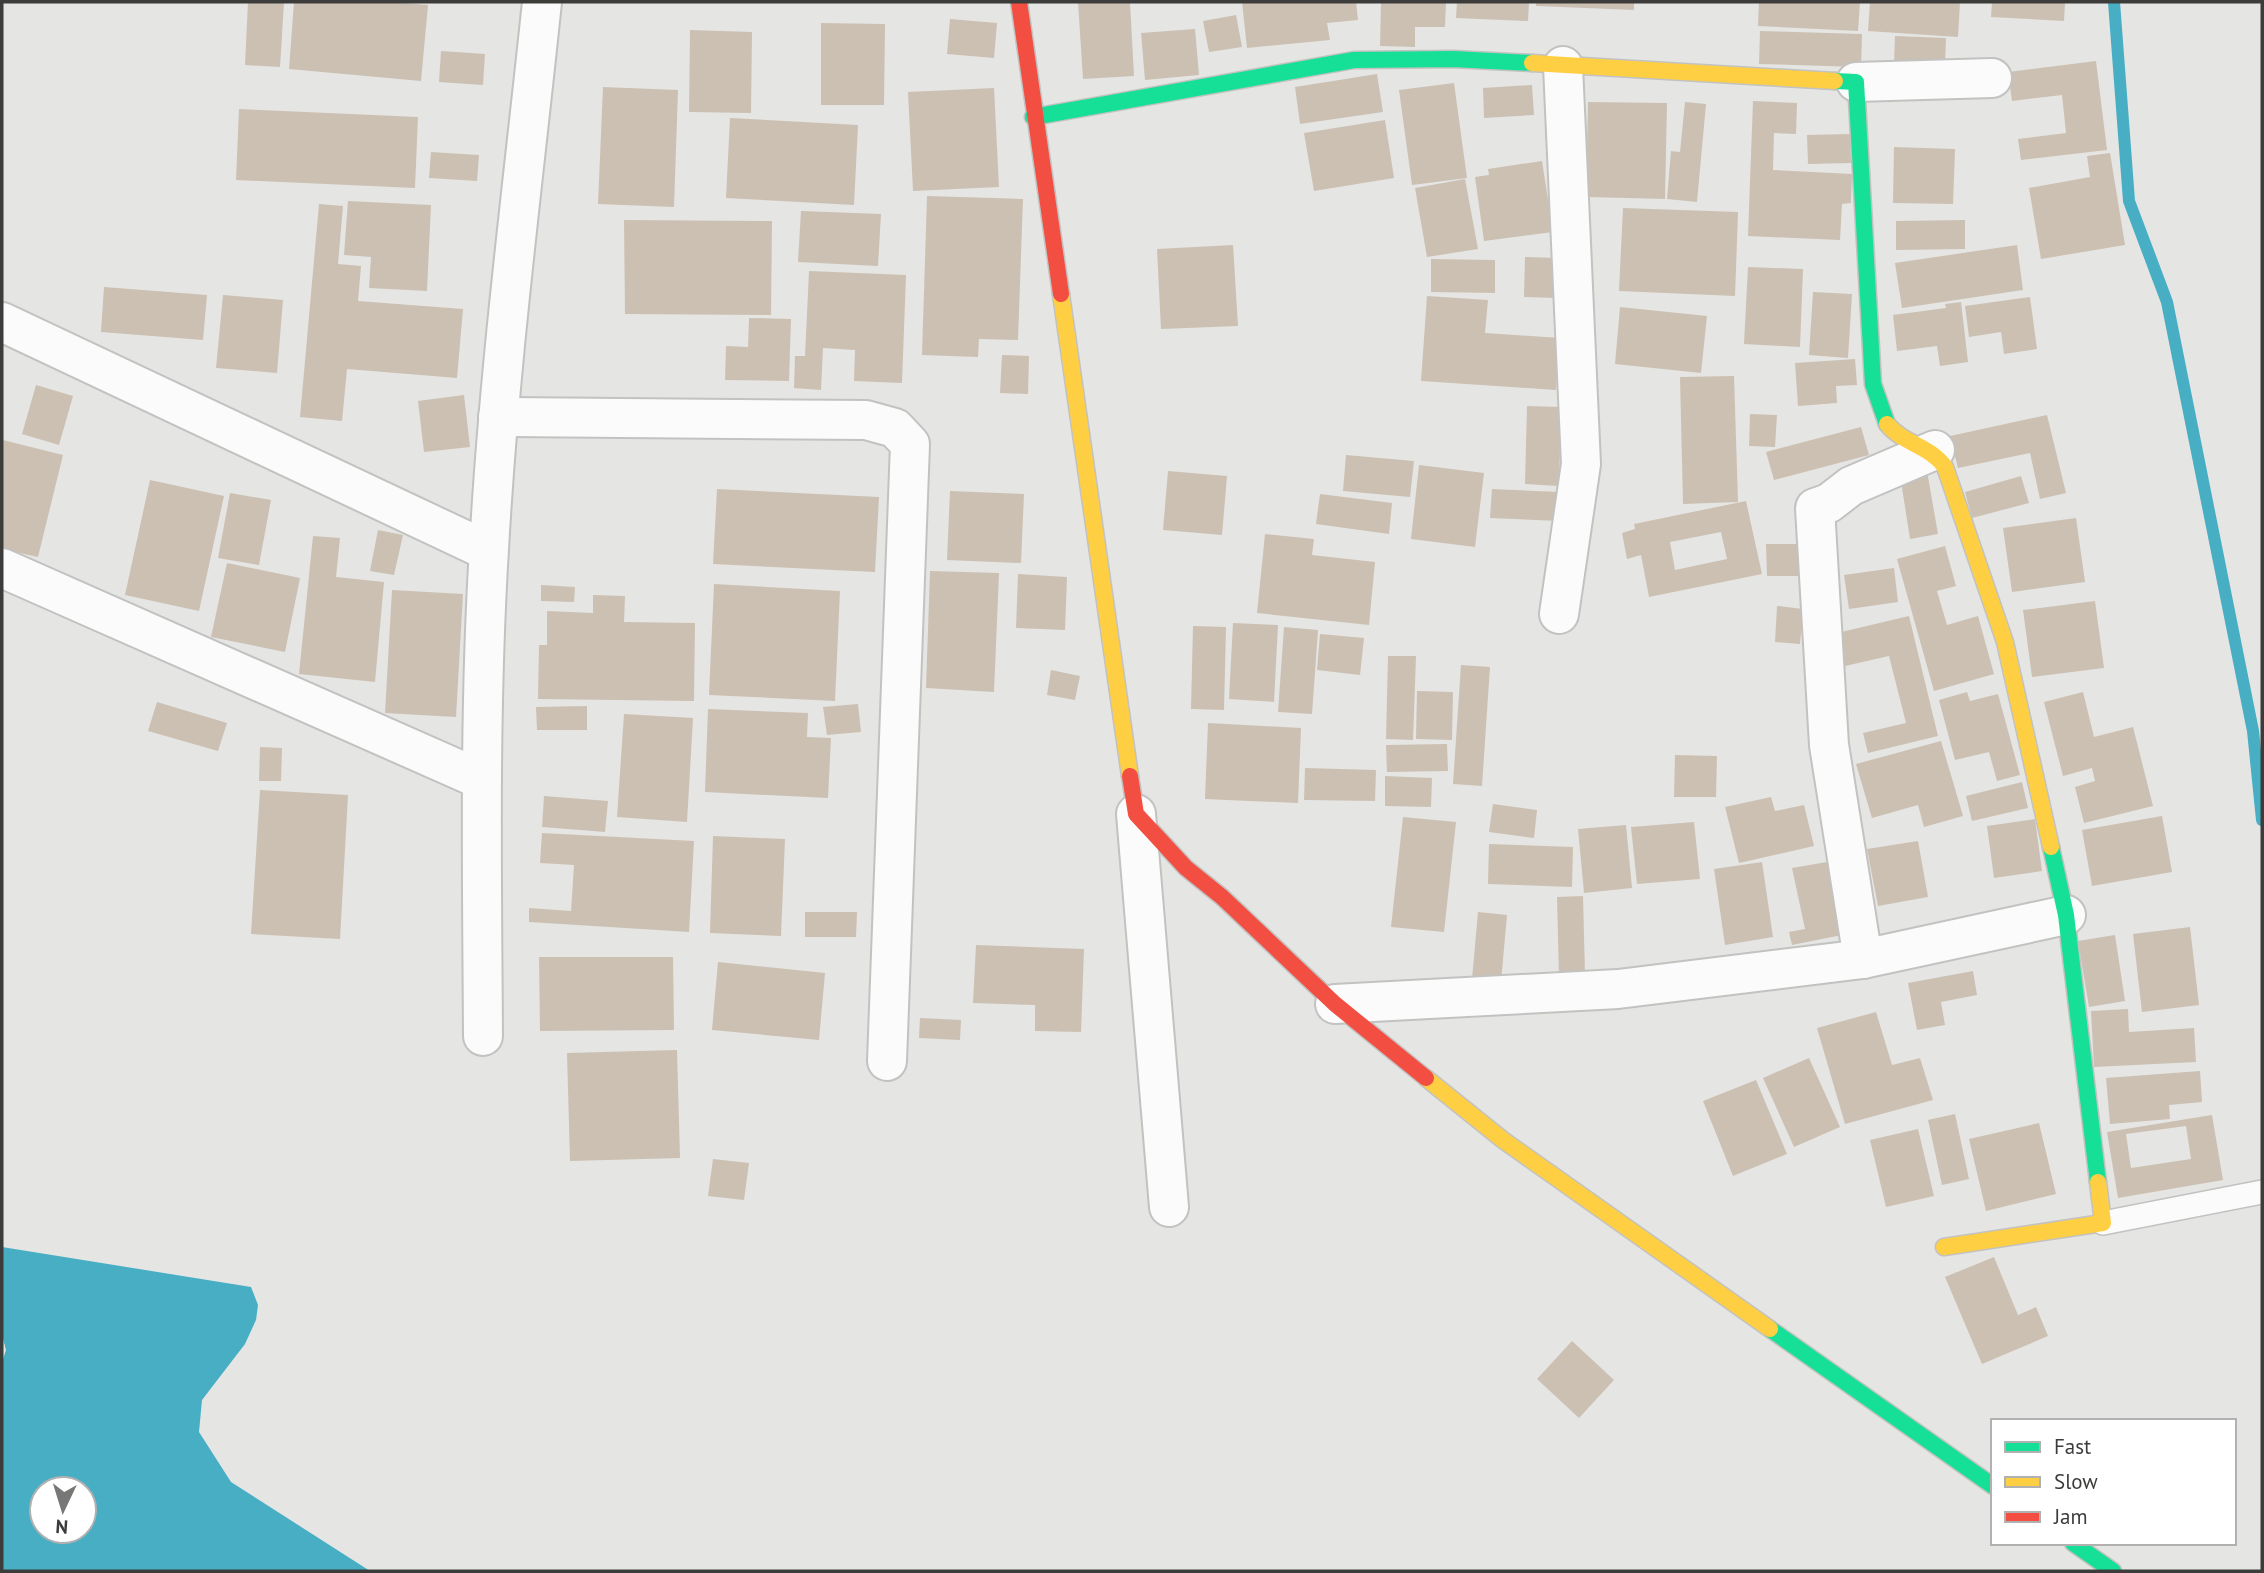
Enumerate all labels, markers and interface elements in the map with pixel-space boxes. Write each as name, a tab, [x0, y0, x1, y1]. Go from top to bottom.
legend	[1991, 1419, 2236, 1545]
text: Fast	[2054, 1433, 2091, 1460]
text: Slow	[2054, 1468, 2098, 1495]
north arrow	[28, 1475, 98, 1545]
text: Jam	[2053, 1503, 2088, 1530]
text: N	[55, 1515, 69, 1539]

